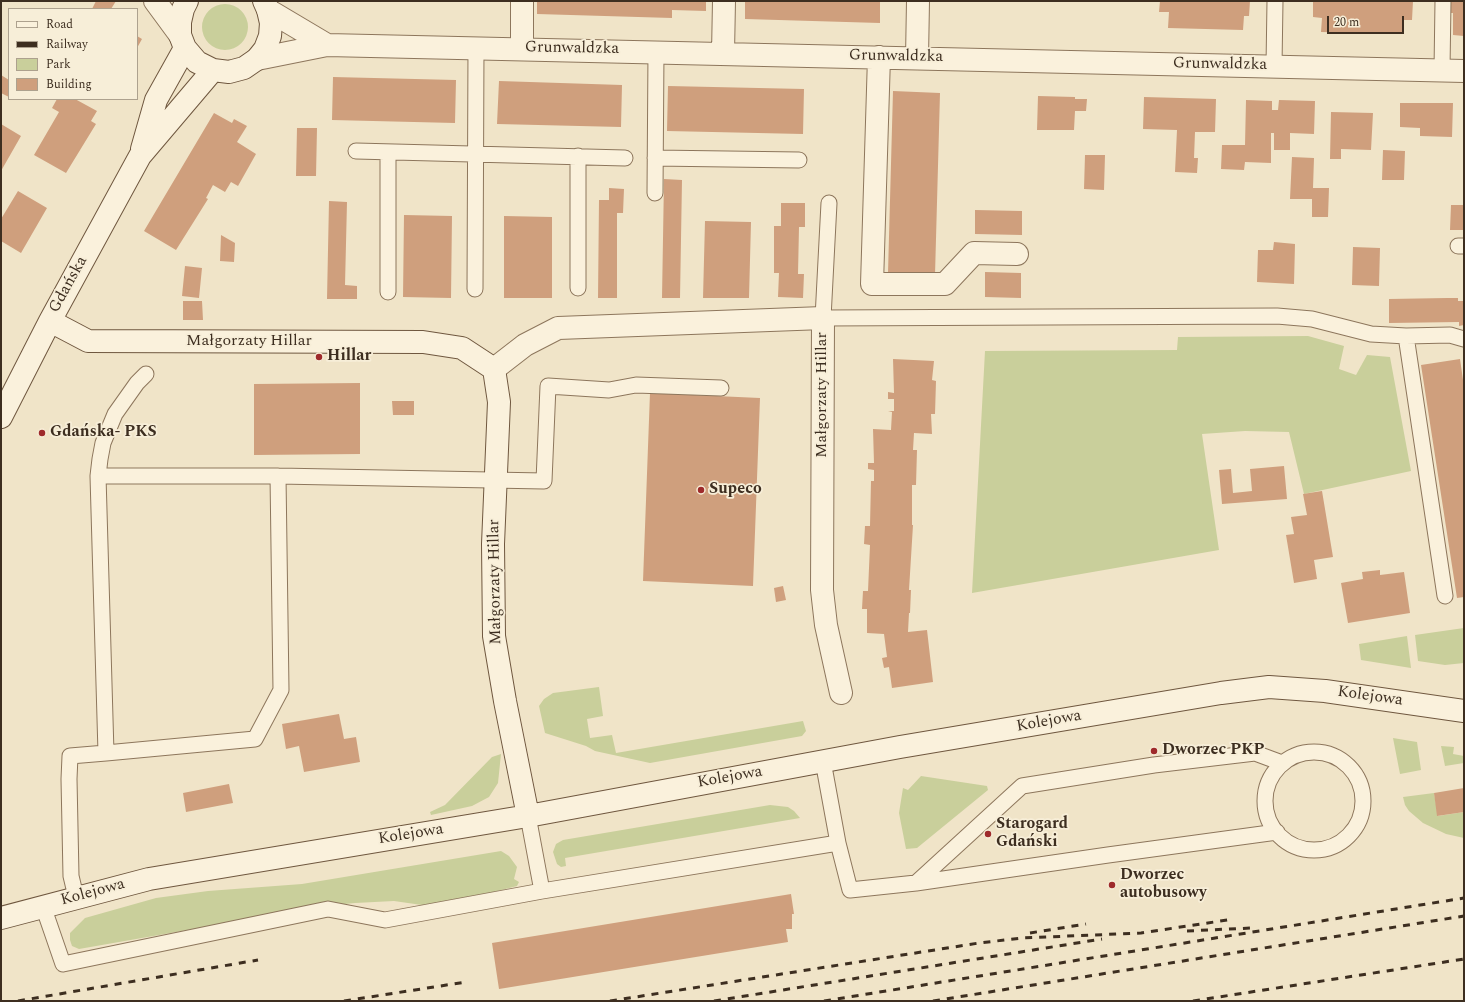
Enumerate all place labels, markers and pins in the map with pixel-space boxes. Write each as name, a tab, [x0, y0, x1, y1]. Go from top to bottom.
place label: Hillar	[327, 347, 371, 367]
marker: Hillar	[314, 352, 324, 362]
place label: Gdańska- PKS	[50, 423, 157, 443]
marker: Gdańska- PKS	[37, 428, 47, 438]
place label: Supeco	[709, 480, 762, 500]
marker: Supeco	[696, 485, 706, 495]
place label: Dworzec PKP	[1162, 741, 1265, 761]
marker: Dworzec PKP	[1149, 746, 1159, 756]
place label: Starogard Gdański	[996, 815, 1068, 853]
marker: Starogard Gdański	[983, 829, 993, 839]
place label: Dworzec autobusowy	[1120, 866, 1207, 904]
marker: Dworzec autobusowy	[1107, 880, 1117, 890]

